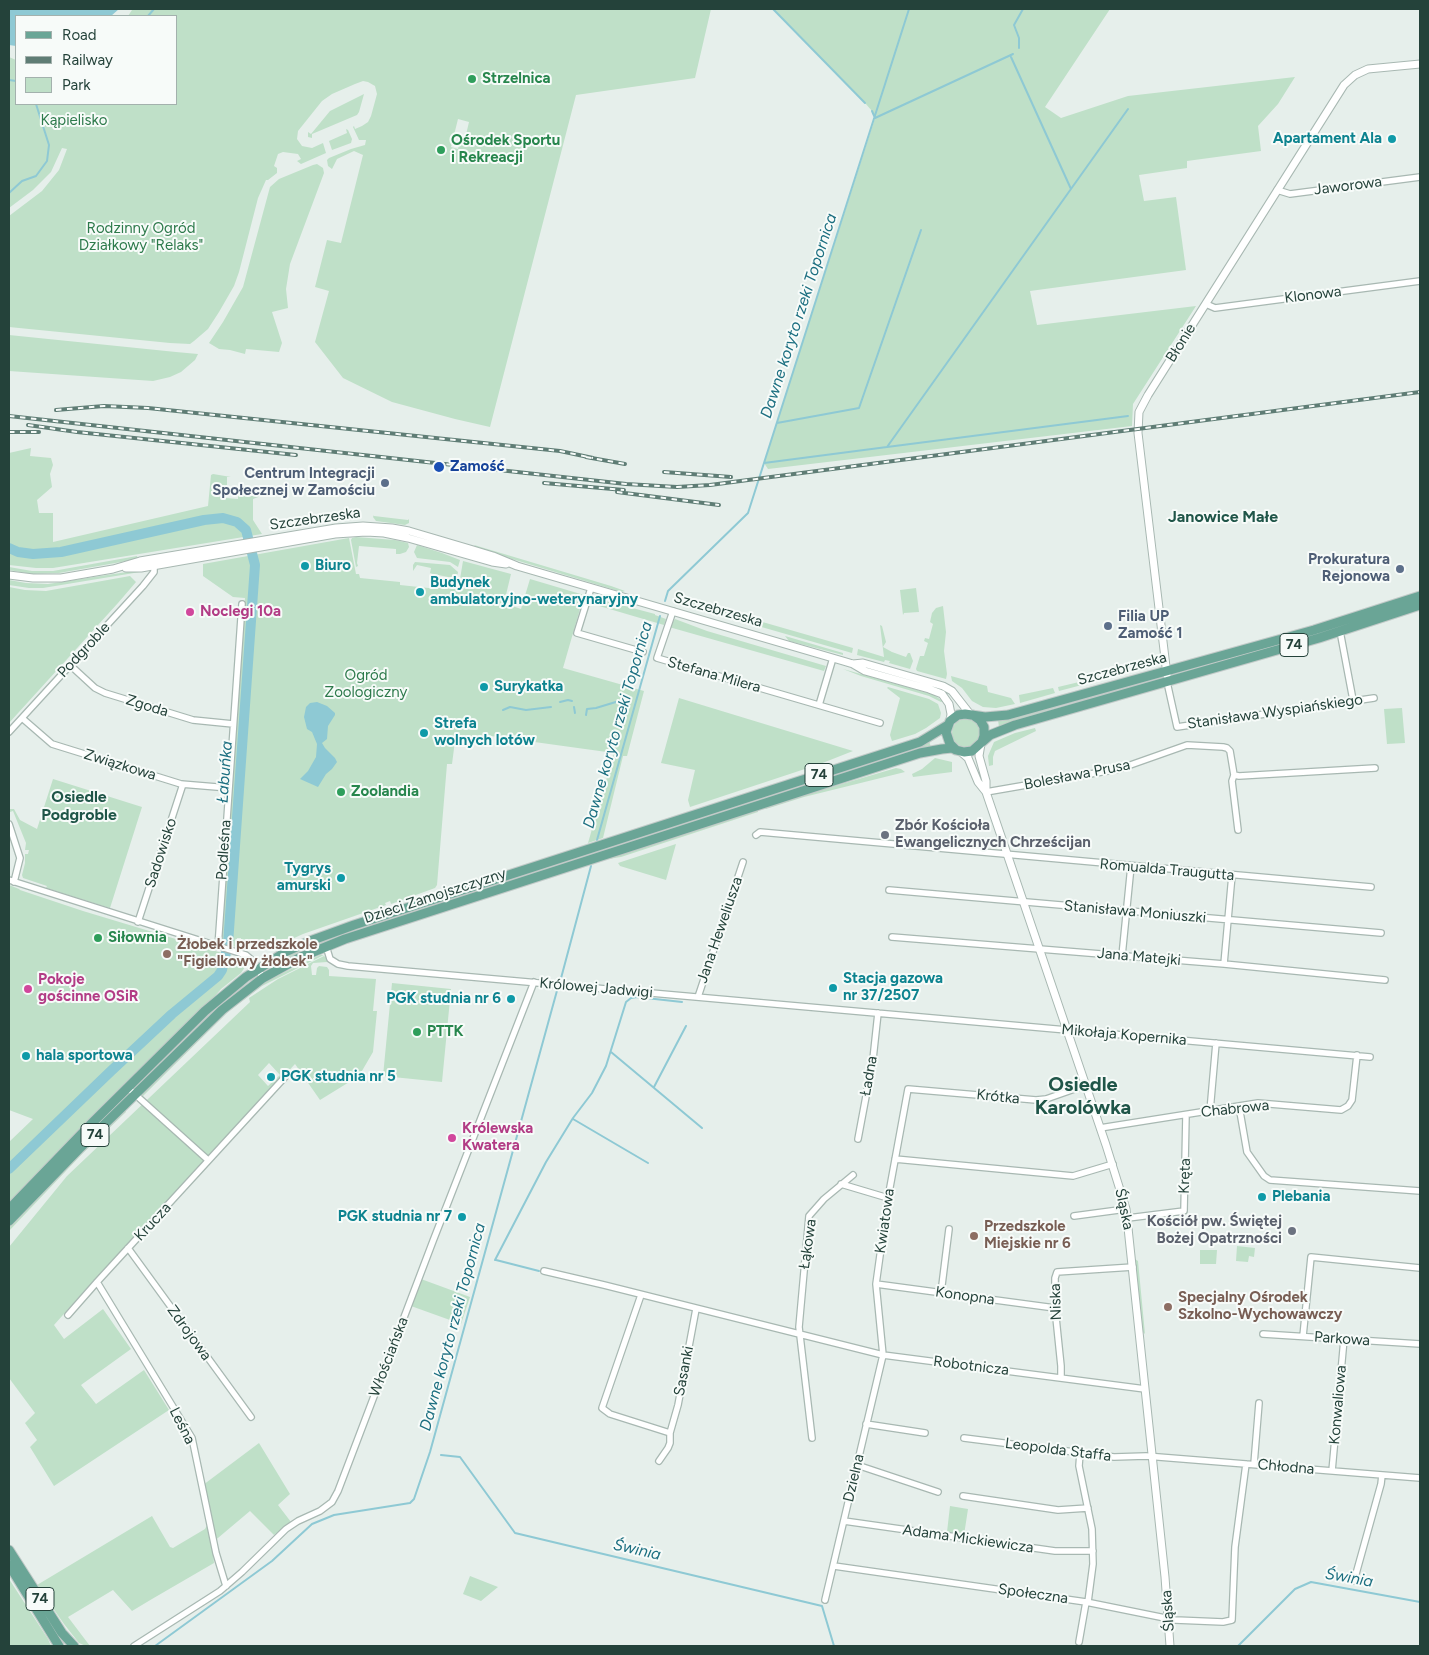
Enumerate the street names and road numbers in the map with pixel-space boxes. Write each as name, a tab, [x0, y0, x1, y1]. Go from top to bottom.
street label: Jaworowa	[1313, 173, 1383, 199]
street label: Klonowa	[1283, 283, 1343, 307]
street label: Błonie	[1162, 320, 1200, 366]
street label: Szczebrzeska	[268, 504, 362, 534]
street label: Szczebrzeska	[672, 589, 764, 631]
street label: Podgroble	[54, 619, 114, 681]
road number: 74	[1280, 634, 1308, 656]
street label: Szczebrzeska	[1076, 648, 1168, 690]
street label: Stefana Milera	[665, 653, 763, 697]
street label: Zgoda	[124, 691, 170, 721]
street label: Stanisława Wyspiańskiego	[1186, 691, 1364, 733]
street label: Związkowa	[82, 745, 158, 785]
street label: Bolesława Prusa	[1022, 756, 1132, 794]
road number: 74	[805, 764, 833, 786]
street label: Sadowisko	[141, 816, 181, 890]
street label: Podleśna	[213, 819, 235, 881]
street label: Romualda Traugutta	[1099, 855, 1235, 885]
street label: Dzieci Zamojszczyzny	[362, 864, 508, 928]
street label: Jana Heweliusza	[693, 874, 747, 986]
street label: Stanisława Moniuszki	[1063, 897, 1207, 927]
street label: Jana Matejki	[1096, 944, 1182, 970]
street label: Królowej Jadwigi	[538, 974, 654, 1002]
street label: Mikołaja Kopernika	[1061, 1021, 1187, 1049]
street label: Ładna	[857, 1055, 881, 1097]
street label: Krótka	[976, 1086, 1020, 1108]
street label: Chabrowa	[1200, 1096, 1270, 1122]
road number: 74	[81, 1124, 109, 1146]
street label: Kręta	[1175, 1158, 1195, 1194]
street label: Kwiatowa	[872, 1187, 898, 1255]
street label: Śląska	[1111, 1187, 1137, 1231]
street label: Krucza	[131, 1199, 175, 1245]
street label: Łąkowa	[796, 1218, 820, 1270]
street label: Konopna	[934, 1283, 996, 1309]
street label: Niska	[1046, 1283, 1066, 1321]
street label: Zdrojowa	[163, 1302, 215, 1364]
street label: Włościańska	[366, 1315, 412, 1399]
street label: Parkowa	[1313, 1328, 1371, 1350]
street label: Sasanki	[670, 1344, 698, 1398]
street label: Robotnicza	[932, 1352, 1010, 1380]
street label: Konwaliowa	[1326, 1365, 1350, 1445]
street label: Leśna	[165, 1405, 199, 1447]
street label: Leopolda Staffa	[1004, 1435, 1112, 1465]
street label: Dzielna	[840, 1452, 868, 1504]
street label: Chłodna	[1257, 1456, 1315, 1478]
street label: Adama Mickiewicza	[901, 1521, 1035, 1557]
street label: Społeczna	[997, 1580, 1069, 1608]
road number: 74	[26, 1588, 54, 1610]
street label: Śląska	[1158, 1589, 1178, 1633]

